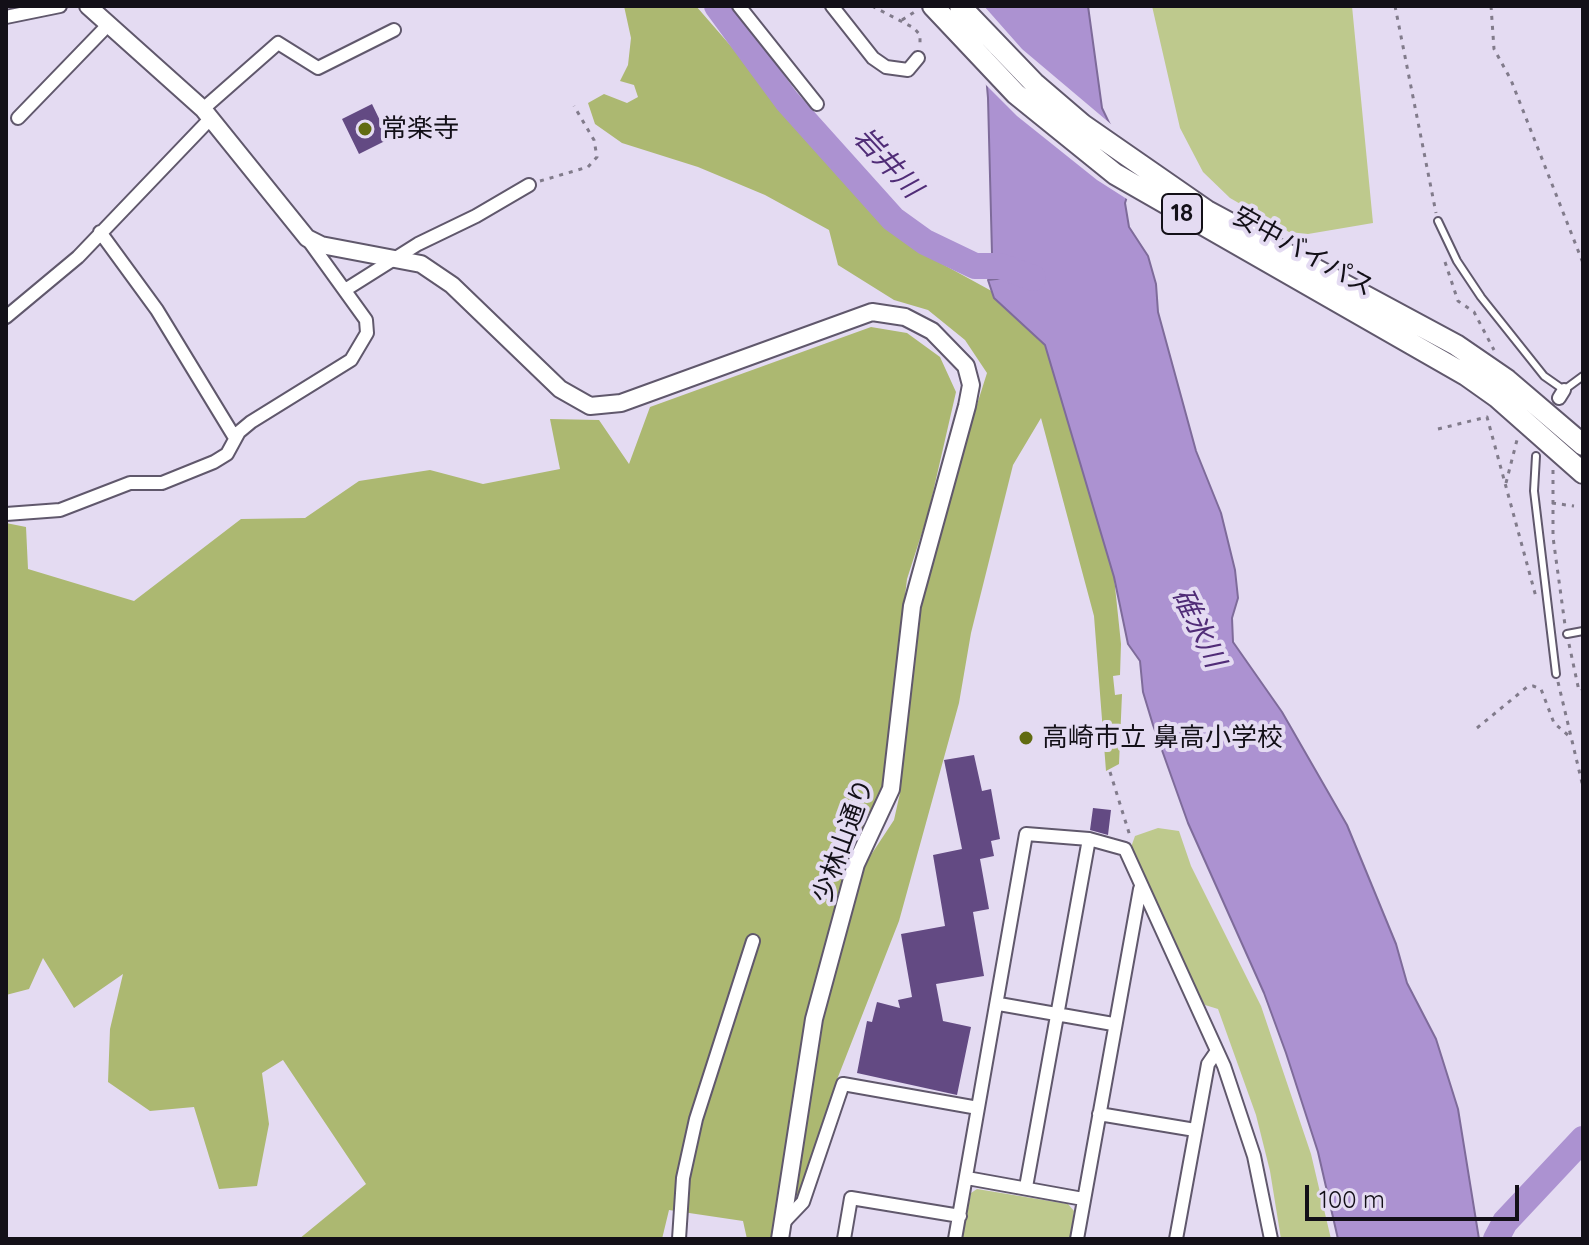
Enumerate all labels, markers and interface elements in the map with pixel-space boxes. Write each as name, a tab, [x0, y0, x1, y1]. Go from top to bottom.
place label: 常楽寺	[381, 113, 459, 145]
marker: 常楽寺	[356, 120, 374, 138]
water label: 岩井川	[846, 121, 928, 205]
road number: 18	[1162, 194, 1202, 234]
street label: 安中バイパス	[1227, 201, 1379, 303]
water label: 碓氷川	[1164, 583, 1232, 673]
place label: 高崎市立 鼻高小学校	[1042, 722, 1283, 754]
marker: 高崎市立 鼻高小学校	[1017, 729, 1035, 747]
street label: 少林山通り	[807, 775, 881, 907]
scale bar	[1309, 1169, 1523, 1219]
text: 100 m	[1319, 1184, 1385, 1214]

